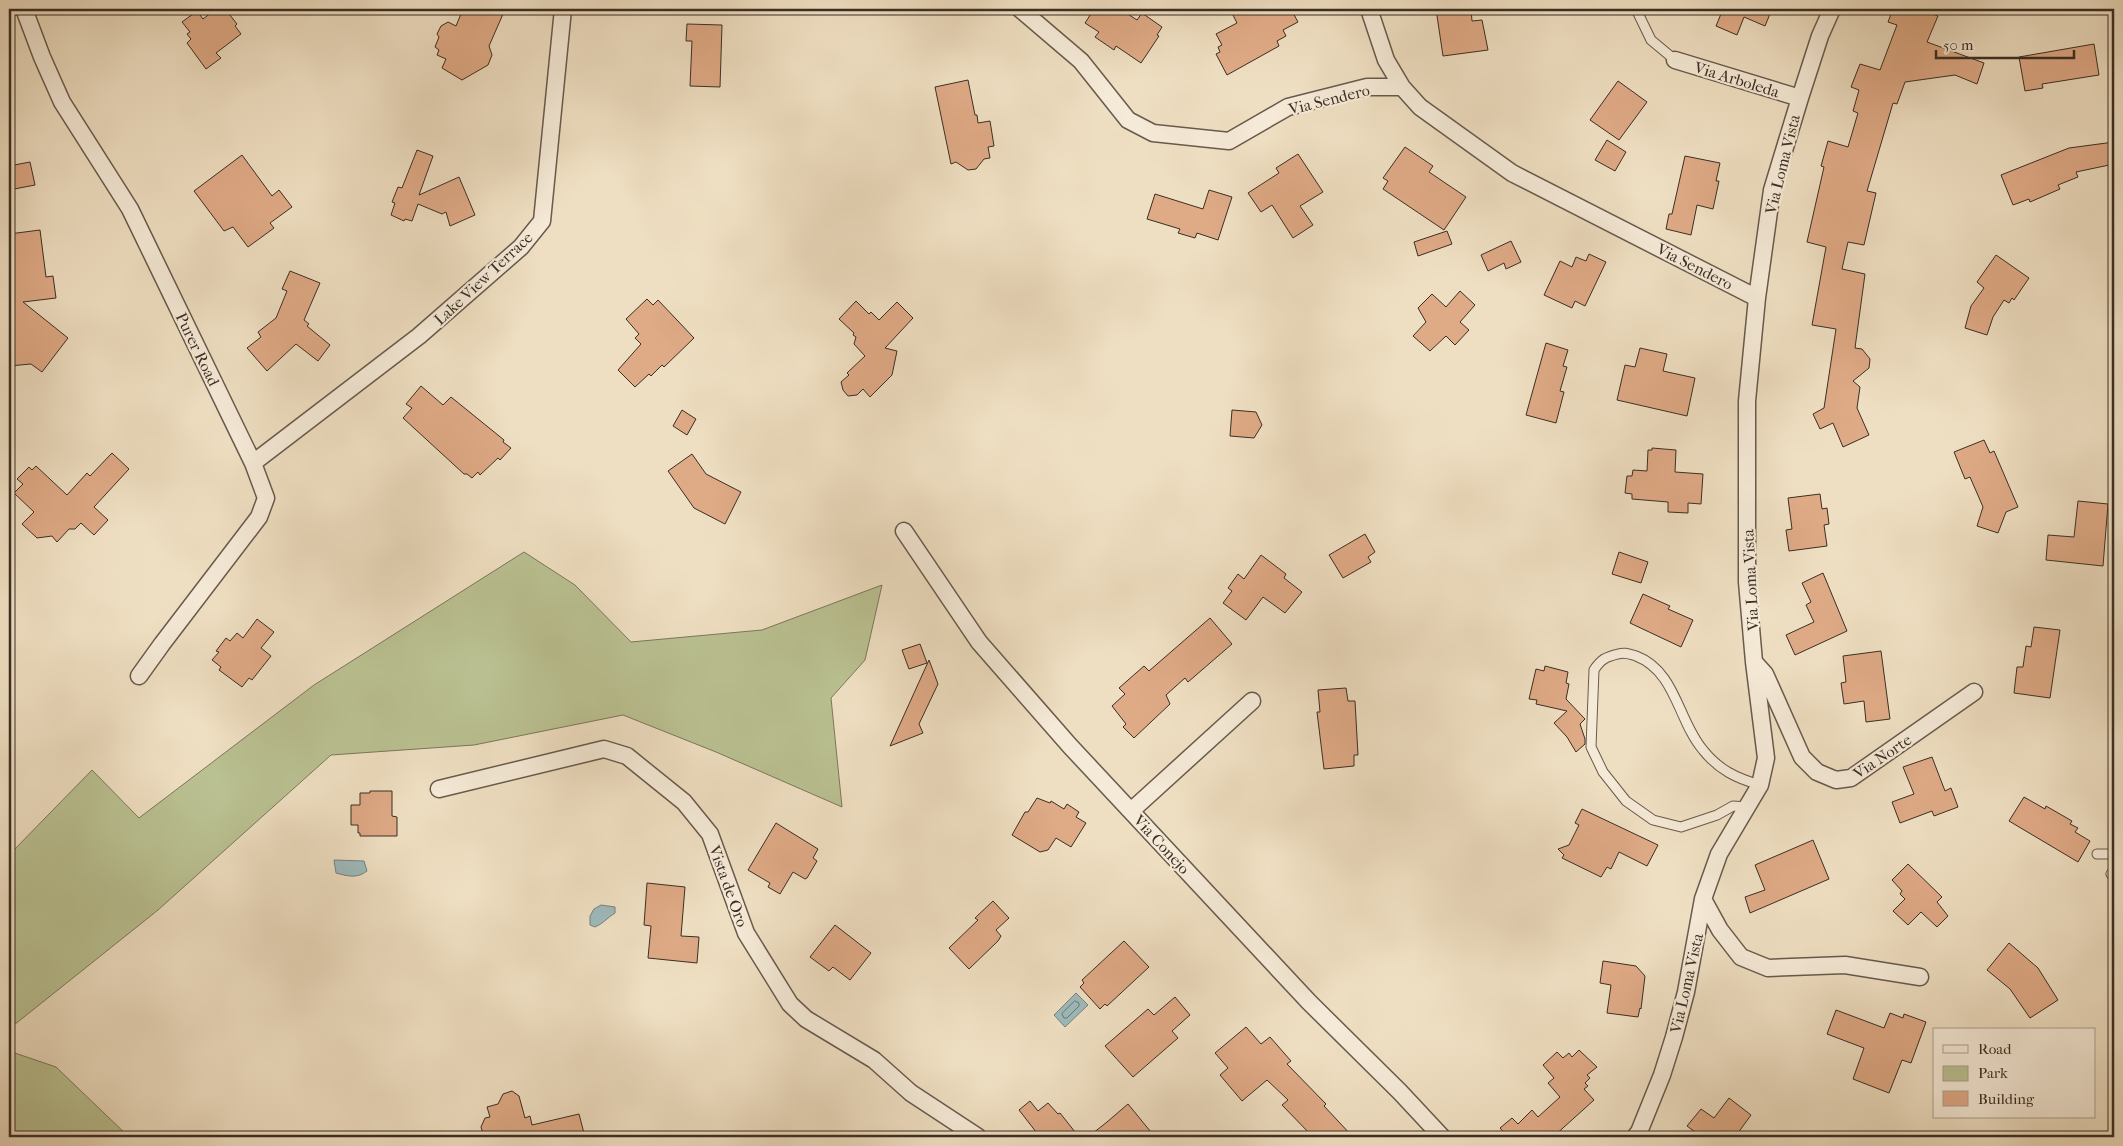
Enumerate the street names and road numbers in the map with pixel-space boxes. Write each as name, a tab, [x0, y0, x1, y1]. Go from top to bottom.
street label: Via Arboleda	[1691, 57, 1782, 102]
street label: Via Sendero	[1286, 80, 1372, 119]
street label: Via Loma Vista	[1761, 112, 1804, 217]
street label: Lake View Terrace	[430, 228, 537, 329]
street label: Via Sendero	[1653, 239, 1736, 294]
street label: Purer Road	[172, 309, 224, 389]
street label: Via Loma Vista	[1738, 528, 1763, 632]
street label: Via Norte	[1849, 730, 1915, 783]
street label: Via Conejo	[1129, 810, 1194, 878]
street label: Vista de Oro	[705, 842, 752, 929]
street label: Via Loma Vista	[1666, 931, 1707, 1036]

